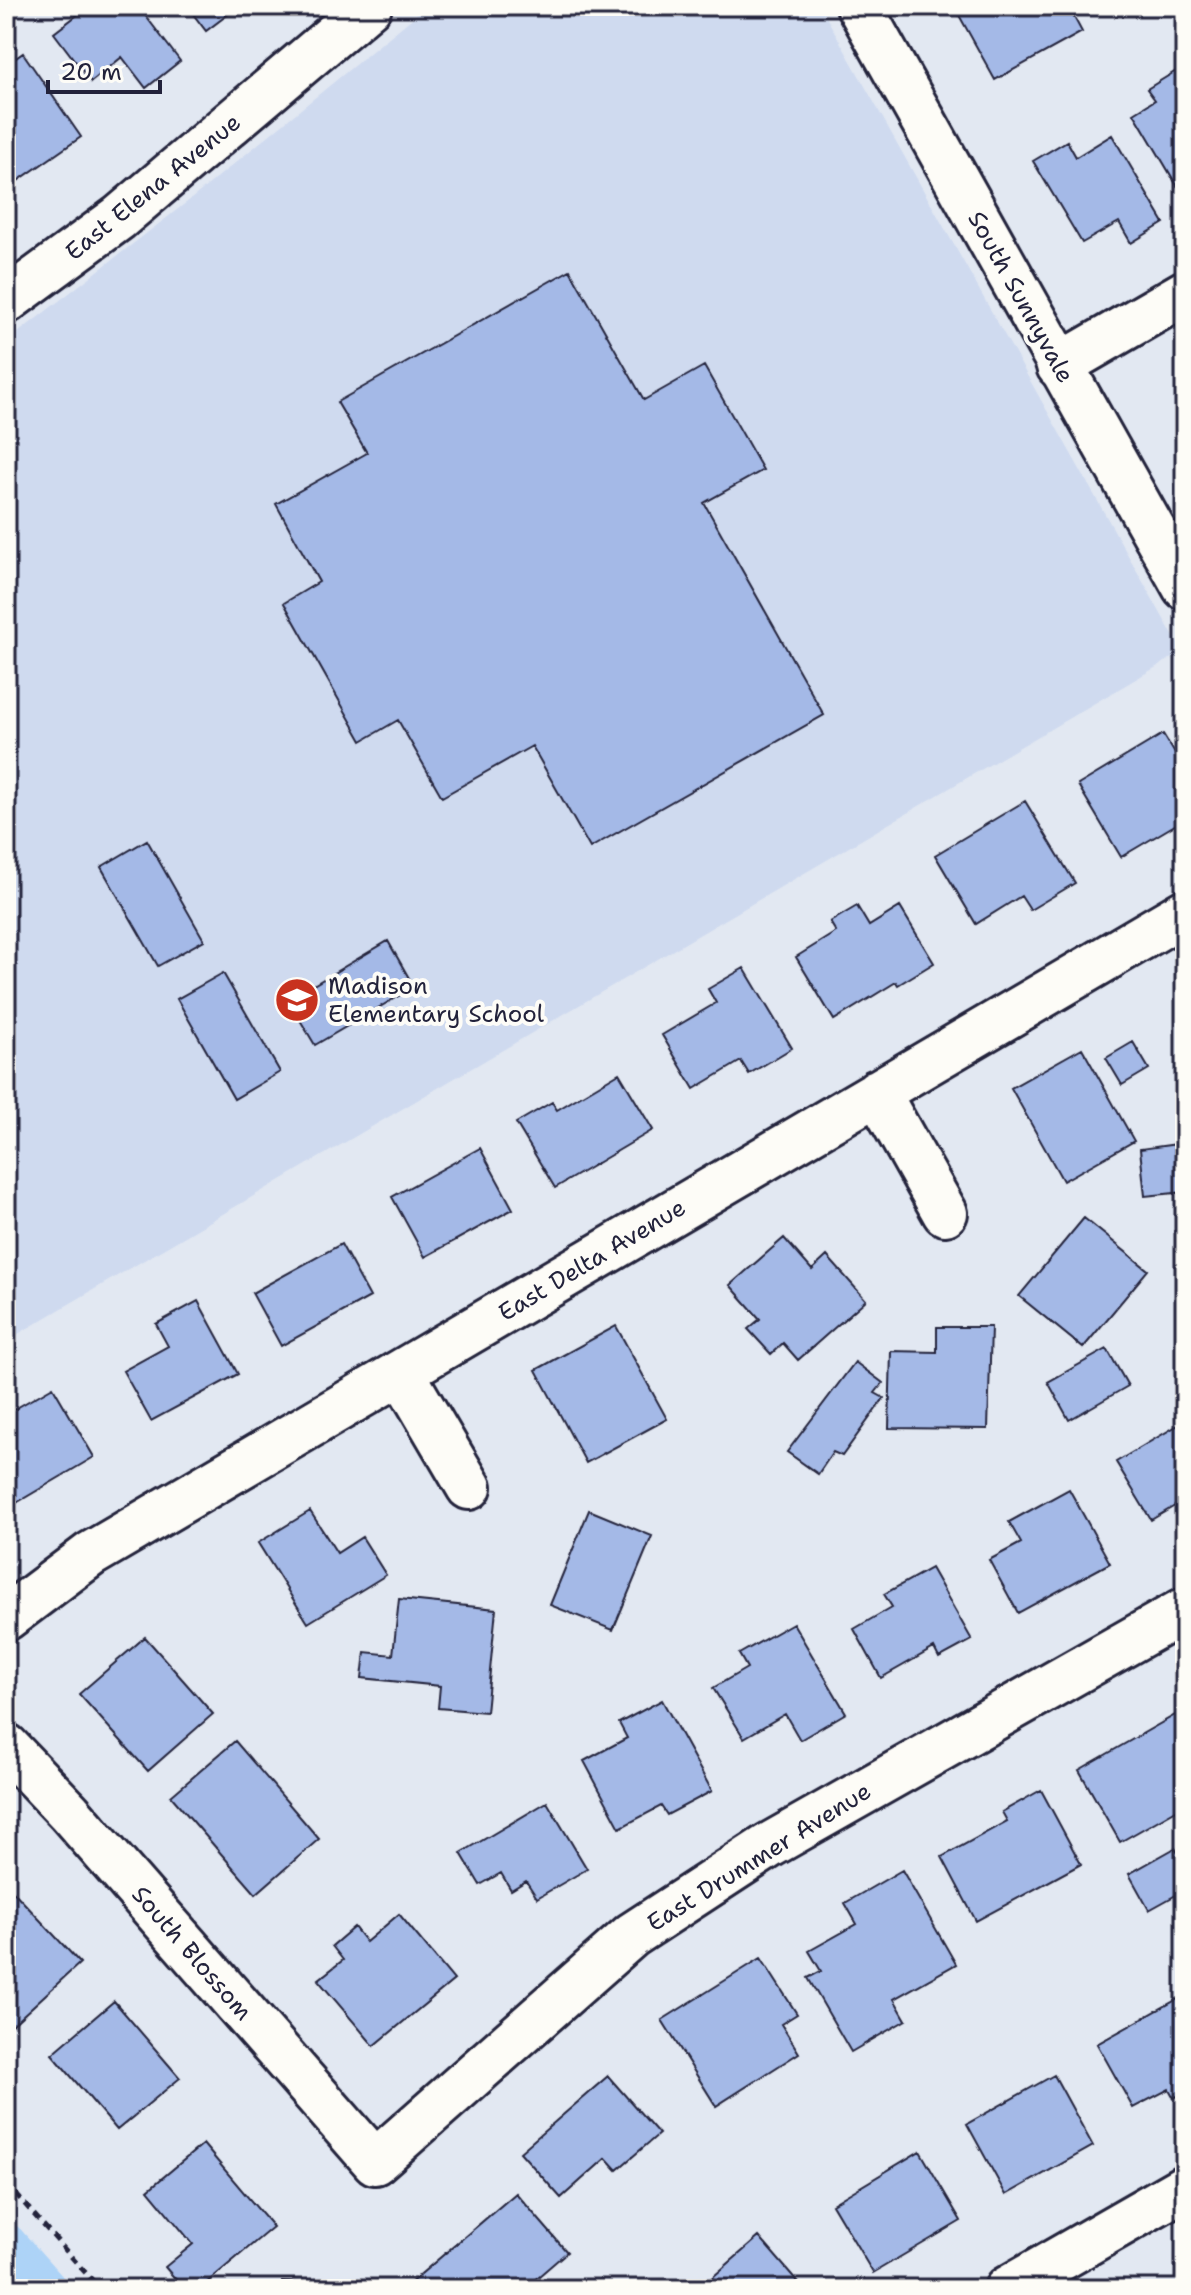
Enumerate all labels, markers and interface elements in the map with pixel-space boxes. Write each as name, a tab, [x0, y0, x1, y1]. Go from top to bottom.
scale bar	[48, 44, 160, 94]
text: 20 m	[60, 56, 122, 88]
street label: East Elena Avenue	[59, 106, 247, 268]
street label: South Sunnyvale	[961, 205, 1081, 389]
place label: Madison Elementary School	[328, 970, 545, 1030]
school or university icon: Madison Elementary School	[273, 976, 321, 1024]
street label: East Delta Avenue	[492, 1191, 692, 1329]
street label: East Drummer Avenue	[641, 1775, 877, 1939]
street label: South Blossom	[125, 1879, 259, 2027]

